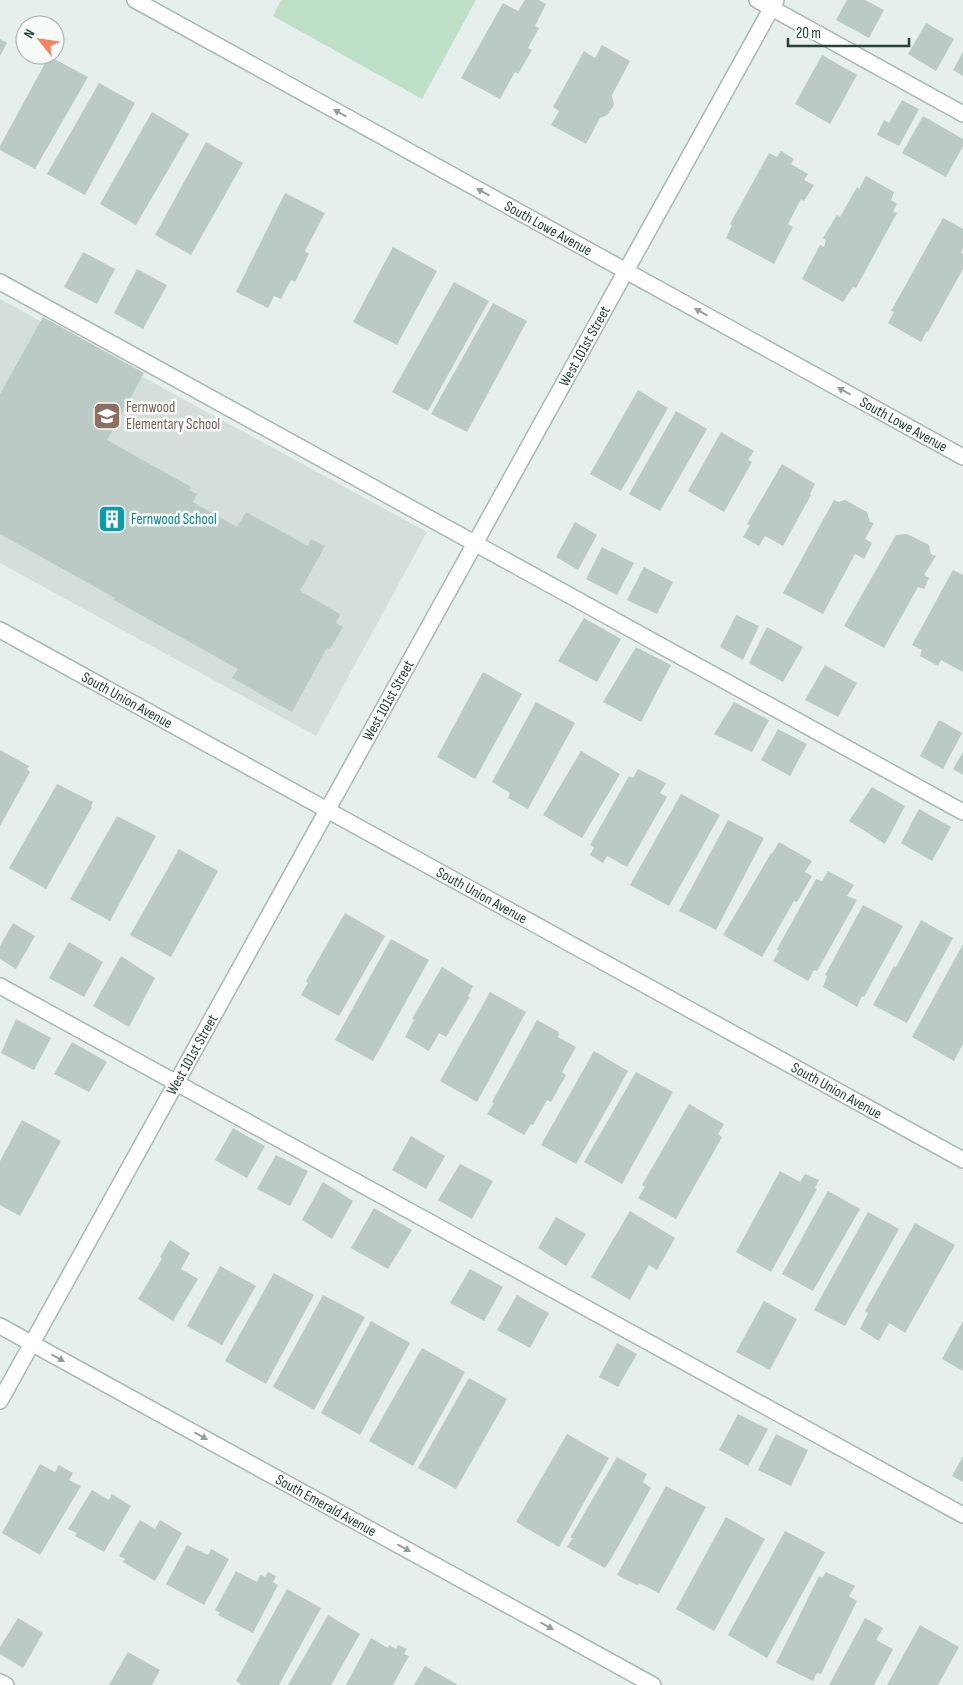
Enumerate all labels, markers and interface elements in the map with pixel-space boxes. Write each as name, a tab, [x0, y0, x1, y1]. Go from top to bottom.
north arrow	[15, 15, 65, 65]
scale bar	[788, 15, 909, 47]
text: 20 m	[796, 24, 821, 43]
text: N	[20, 26, 38, 41]
one-way arrow	[333, 109, 348, 117]
one-way arrow	[476, 187, 489, 196]
street label: South Lowe Avenue	[501, 197, 595, 260]
street label: West 101st Street	[555, 302, 615, 390]
one-way arrow	[695, 308, 708, 317]
one-way arrow	[836, 387, 851, 395]
street label: South Lowe Avenue	[856, 393, 951, 457]
place label: Fernwood Elementary School	[126, 398, 220, 434]
school or university icon: Fernwood Elementary School	[92, 401, 122, 431]
building icon: Fernwood School	[97, 504, 127, 534]
place label: Fernwood School	[131, 510, 217, 529]
street label: West 101st Street	[359, 657, 419, 744]
street label: South Union Avenue	[78, 668, 175, 733]
street label: South Union Avenue	[433, 863, 530, 928]
street label: West 101st Street	[162, 1011, 222, 1098]
street label: South Union Avenue	[788, 1058, 885, 1124]
one-way arrow	[51, 1353, 65, 1362]
one-way arrow	[193, 1432, 208, 1440]
street label: South Emerald Avenue	[272, 1470, 379, 1541]
one-way arrow	[397, 1544, 412, 1552]
one-way arrow	[540, 1622, 553, 1631]

